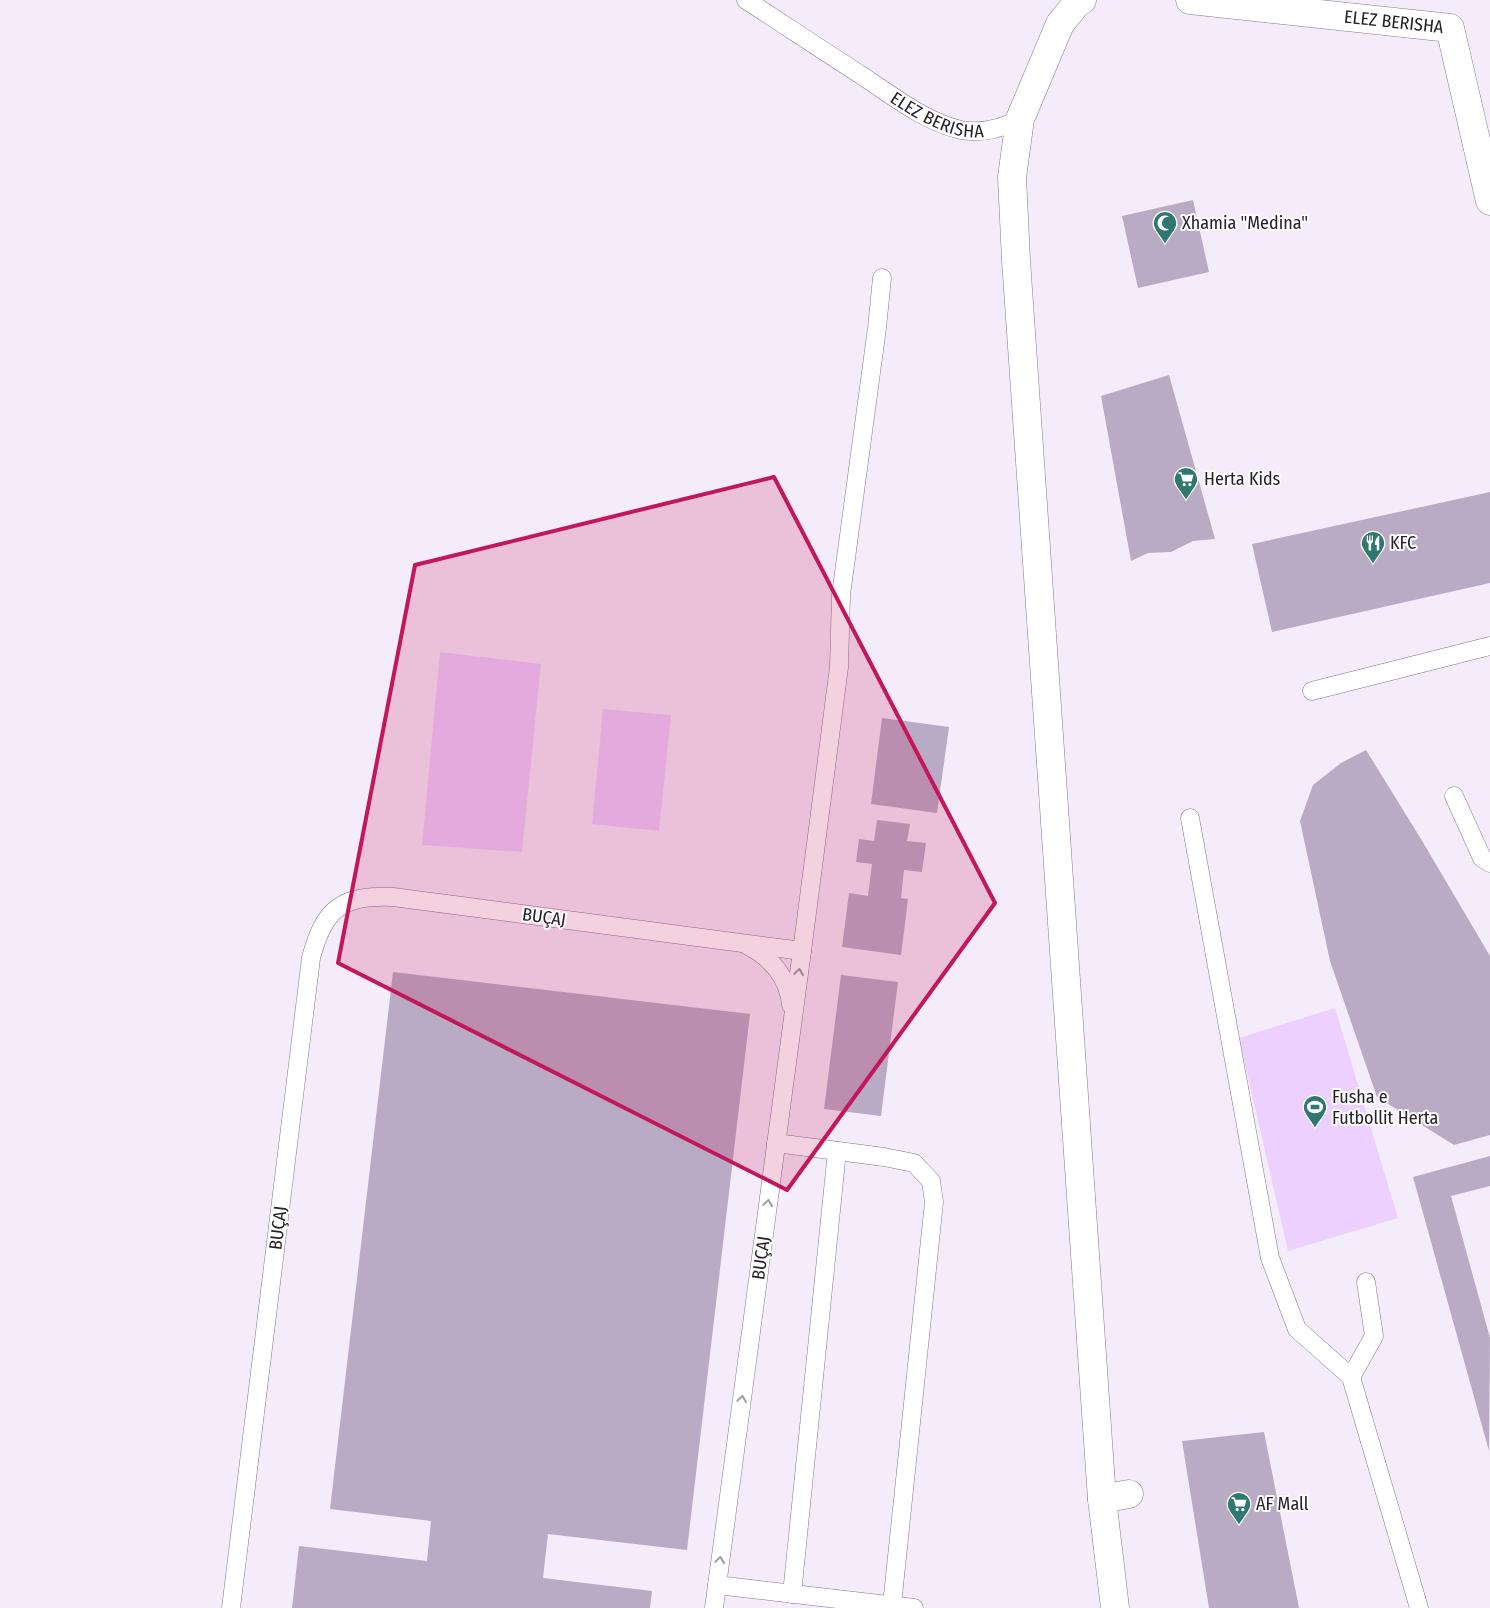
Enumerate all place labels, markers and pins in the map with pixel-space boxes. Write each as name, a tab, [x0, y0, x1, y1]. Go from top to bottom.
mosque icon: Xhamia "Medina"	[1152, 210, 1178, 244]
place label: Xhamia "Medina"	[1182, 212, 1308, 234]
supermarket icon: Herta Kids	[1173, 466, 1199, 500]
place label: Herta Kids	[1204, 468, 1281, 490]
restaurant icon: KFC	[1360, 530, 1386, 564]
place label: KFC	[1390, 532, 1416, 554]
place label: Fusha e Futbollit Herta	[1332, 1086, 1439, 1129]
sports icon: Fusha e Futbollit Herta	[1302, 1094, 1328, 1128]
supermarket icon: AF Mall	[1226, 1491, 1252, 1525]
place label: AF Mall	[1256, 1493, 1309, 1515]

